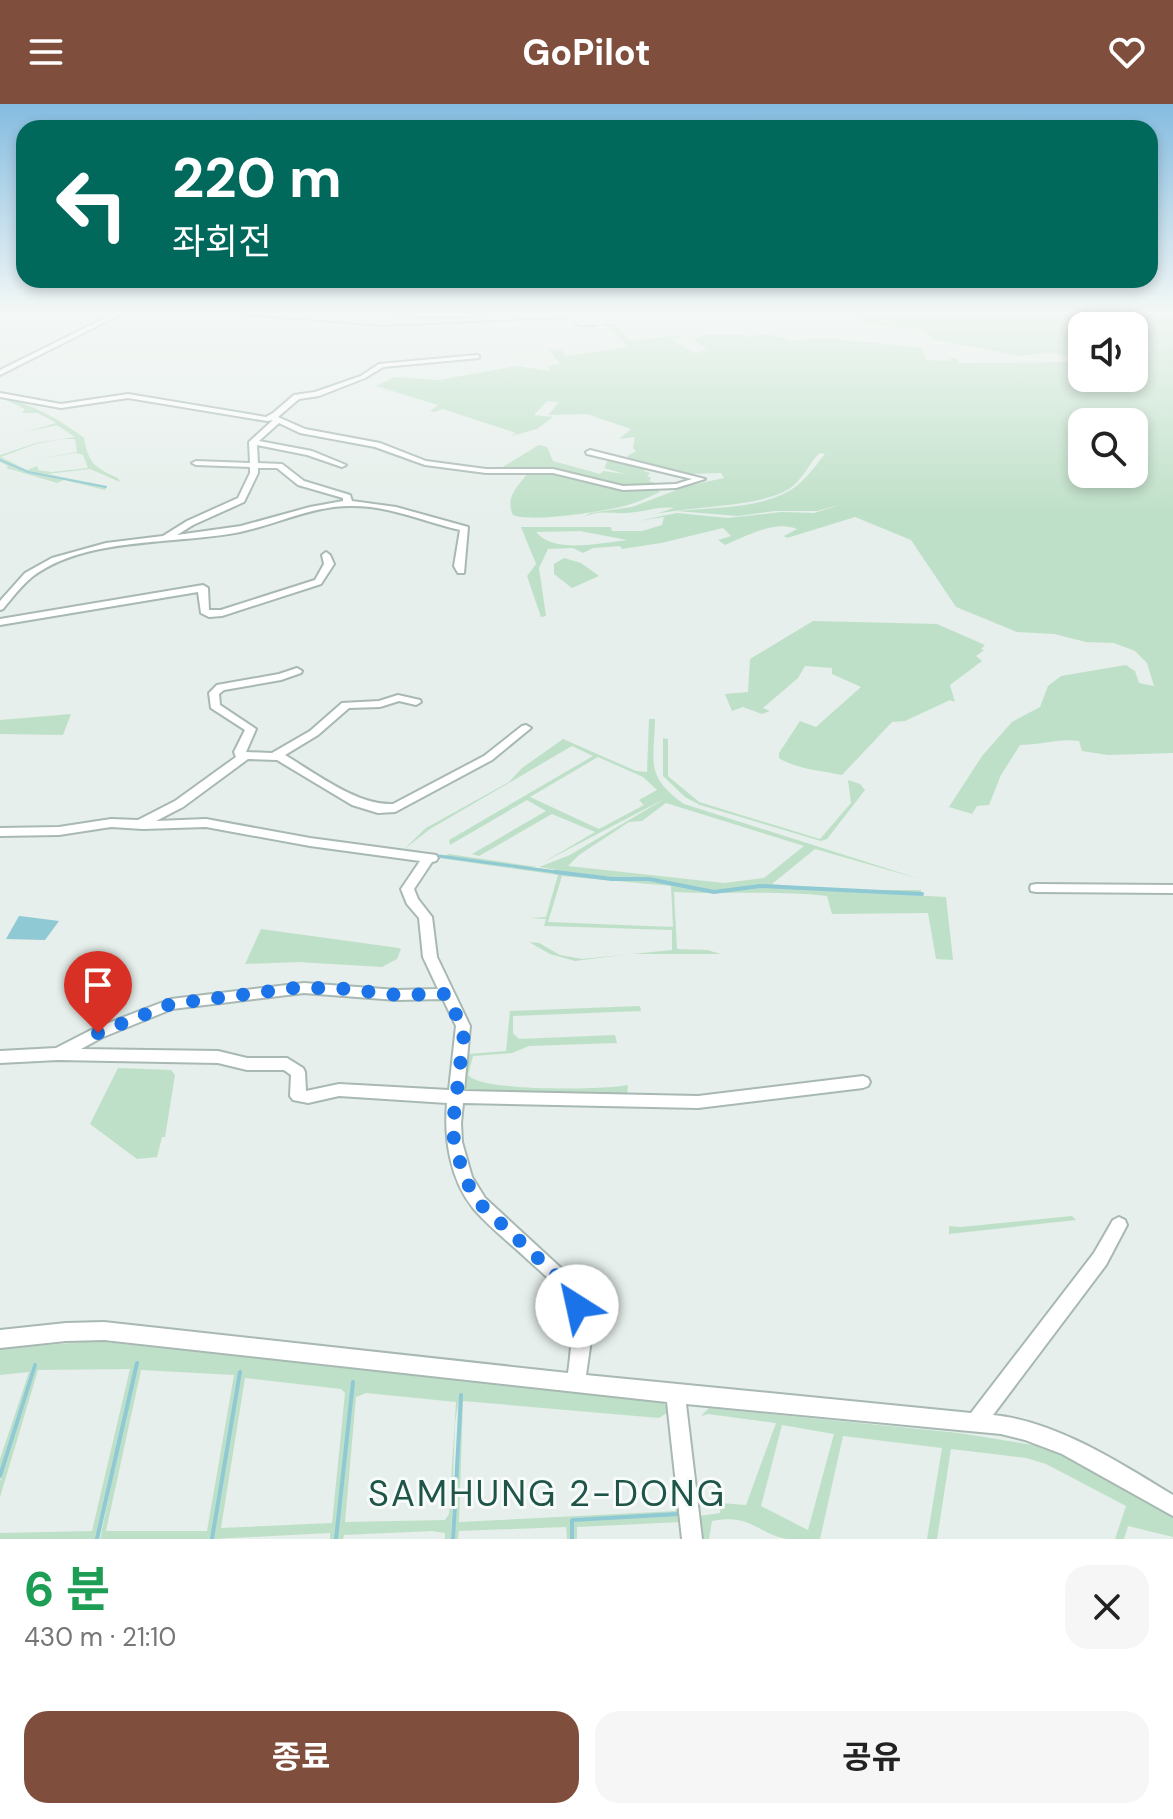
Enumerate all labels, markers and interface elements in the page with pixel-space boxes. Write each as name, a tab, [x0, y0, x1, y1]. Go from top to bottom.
text: GoPilot	[522, 29, 651, 76]
icon: menu	[24, 30, 68, 74]
icon: heart	[1105, 30, 1149, 74]
text: 220 m	[172, 141, 342, 214]
icon: left	[40, 152, 144, 256]
text: 좌회전	[172, 218, 271, 265]
map controls	[1068, 312, 1148, 488]
button: sound	[1068, 312, 1148, 392]
button: search	[1068, 408, 1148, 488]
pin	[64, 951, 132, 1033]
icon: arrive	[76, 963, 120, 1007]
position arrow	[535, 1264, 619, 1348]
district label: SAMHUNG 2-DONG	[368, 1470, 726, 1517]
text: 6 분	[24, 1558, 110, 1621]
button: close	[1065, 1565, 1149, 1649]
text: 430 m · 21:10	[24, 1620, 176, 1654]
button: 종료	[24, 1711, 579, 1803]
button: 공유	[595, 1711, 1149, 1803]

